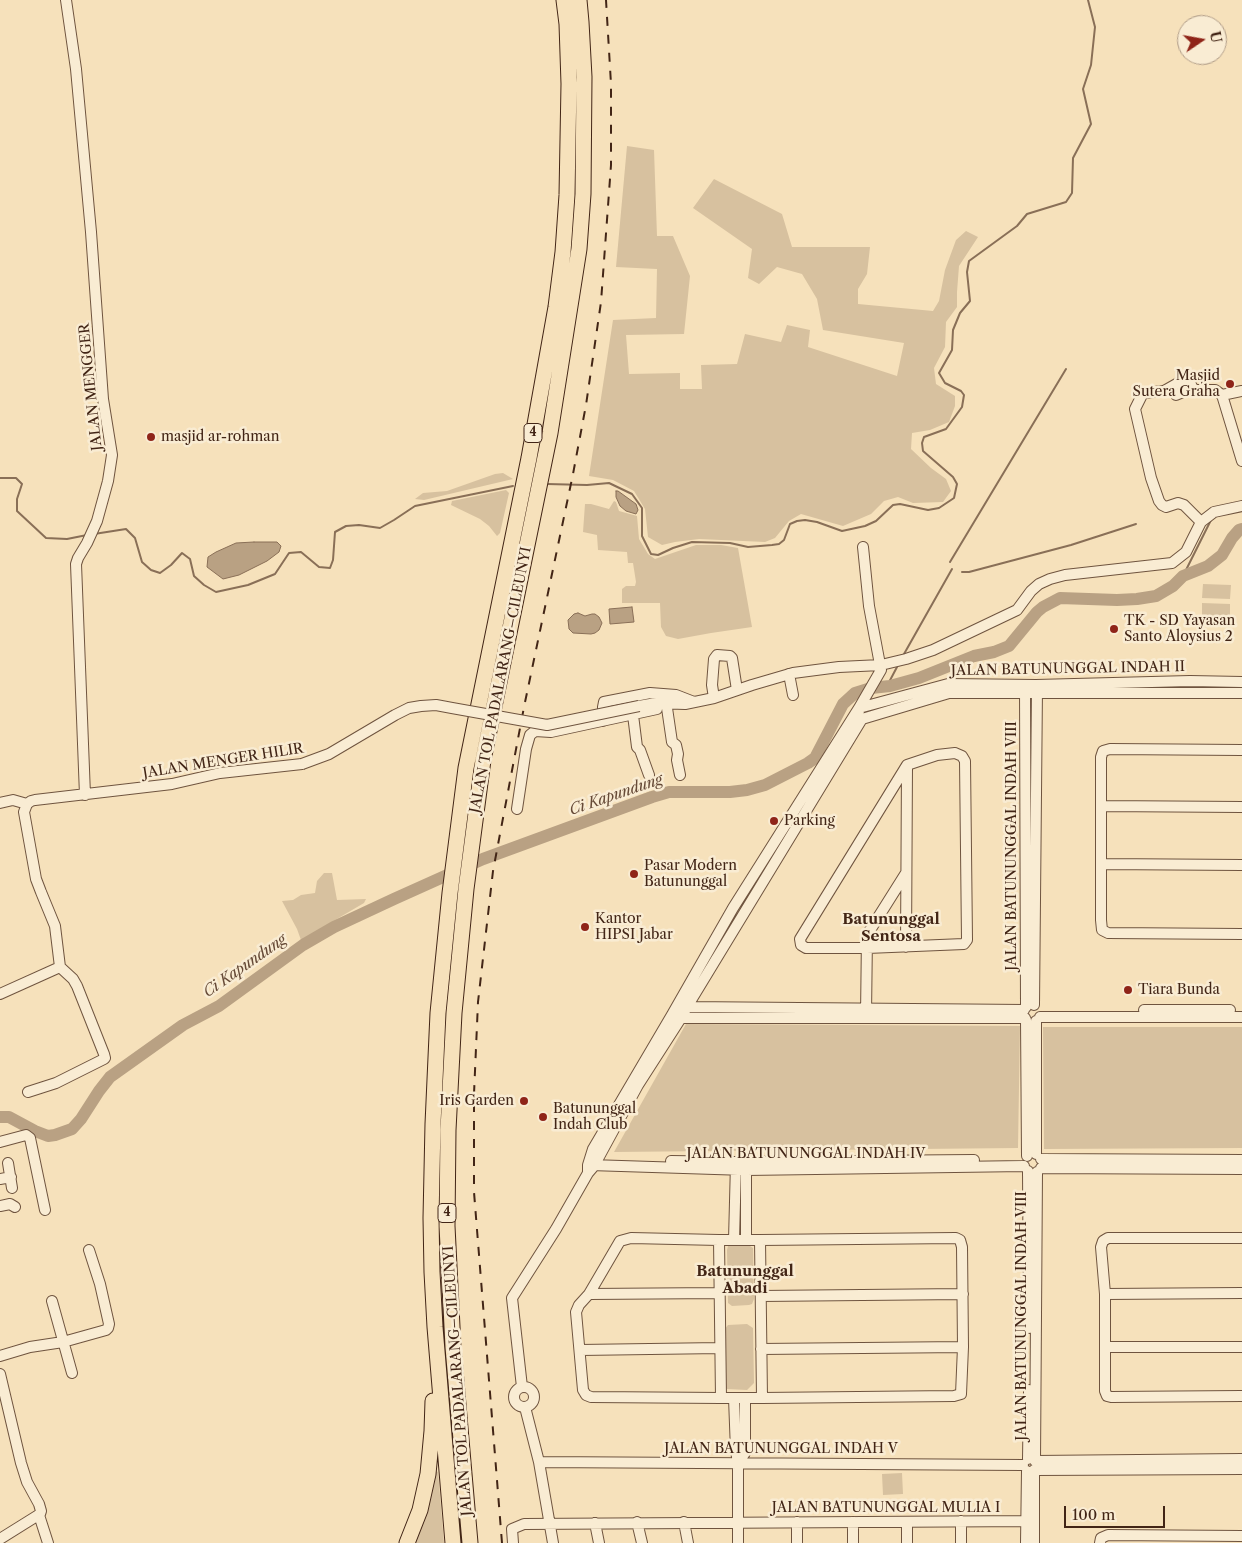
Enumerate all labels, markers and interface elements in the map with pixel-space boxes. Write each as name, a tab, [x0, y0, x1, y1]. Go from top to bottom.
north arrow	[1177, 15, 1227, 65]
text: U	[1206, 30, 1226, 45]
street label: JALAN MENGGER	[76, 323, 106, 451]
place label: Masjid Sutera Graha	[1133, 368, 1220, 401]
marker: Masjid Sutera Graha	[1224, 378, 1236, 390]
road number: 4	[524, 423, 542, 442]
place label: masjid ar-rohman	[161, 429, 279, 445]
marker: masjid ar-rohman	[145, 431, 157, 443]
street label: JALAN TOL PADALARANG–CILEUNYI	[467, 545, 535, 815]
place label: TK - SD Yayasan Santo Aloysius 2	[1124, 613, 1235, 646]
marker: TK - SD Yayasan Santo Aloysius 2	[1108, 623, 1120, 635]
street label: JALAN BATUNUNGGAL INDAH II	[951, 659, 1185, 679]
street label: JALAN BATUNUNGGAL INDAH VIII	[1004, 721, 1020, 971]
street label: JALAN MENGER HILIR	[142, 740, 304, 782]
water label: Ci Kapundung	[567, 771, 665, 819]
place label: Parking	[784, 813, 835, 829]
marker: Parking	[768, 815, 780, 827]
place label: Pasar Modern Batununggal	[644, 858, 737, 890]
marker: Pasar Modern Batununggal	[628, 868, 640, 880]
place label: Kantor HIPSI Jabar	[595, 911, 673, 944]
district label: Batununggal Sentosa	[842, 911, 940, 946]
marker: Kantor HIPSI Jabar	[579, 921, 591, 933]
water label: Ci Kapundung	[200, 931, 290, 1001]
place label: Tiara Bunda	[1138, 982, 1220, 998]
marker: Tiara Bunda	[1122, 984, 1134, 996]
place label: Iris Garden	[439, 1093, 514, 1109]
marker: Iris Garden	[518, 1095, 530, 1107]
place label: Batununggal Indah Club	[553, 1101, 636, 1134]
marker: Batununggal Indah Club	[537, 1111, 549, 1123]
street label: JALAN BATUNUNGGAL INDAH IV	[687, 1146, 925, 1162]
street label: JALAN BATUNUNGGAL INDAH VIII	[1014, 1191, 1030, 1441]
road number: 4	[438, 1204, 456, 1222]
street label: JALAN TOL PADALARANG–CILEUNYI	[440, 1245, 476, 1517]
district label: Batununggal Abadi	[696, 1263, 794, 1298]
street label: JALAN BATUNUNGGAL INDAH V	[664, 1441, 898, 1457]
scale bar	[1067, 1496, 1168, 1528]
street label: JALAN BATUNUNGGAL MULIA I	[772, 1500, 1000, 1516]
text: 100 m	[1072, 1505, 1115, 1524]

